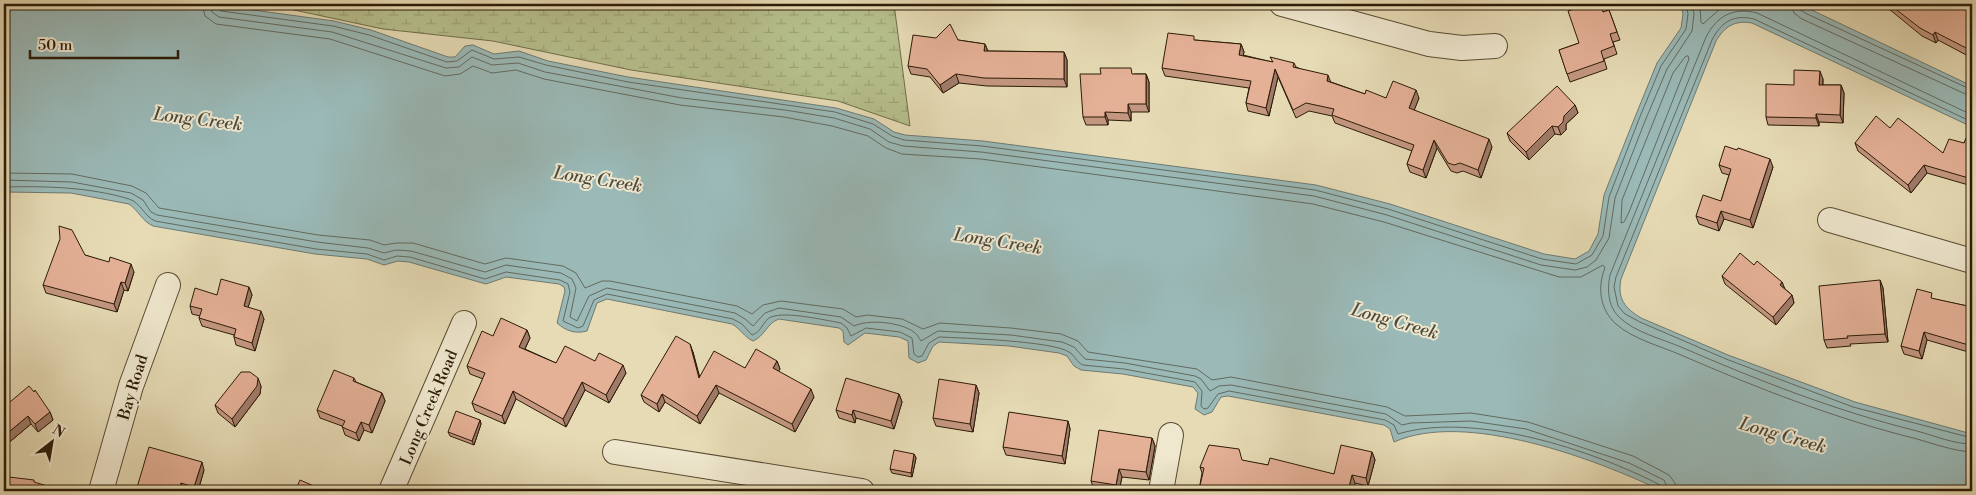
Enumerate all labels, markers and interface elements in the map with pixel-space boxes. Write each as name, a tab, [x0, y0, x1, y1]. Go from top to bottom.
scale bar	[30, 28, 178, 60]
text: 50 m	[38, 36, 72, 55]
water label: Long Creek	[151, 103, 244, 136]
water label: Long Creek	[551, 161, 644, 198]
water label: Long Creek	[951, 223, 1044, 260]
water label: Long Creek	[1348, 298, 1441, 345]
street label: Long Creek Road	[396, 347, 462, 468]
street label: Bay Road	[113, 352, 152, 423]
water label: Long Creek	[1736, 412, 1829, 459]
north arrow	[28, 418, 78, 468]
text: N	[49, 421, 68, 442]

